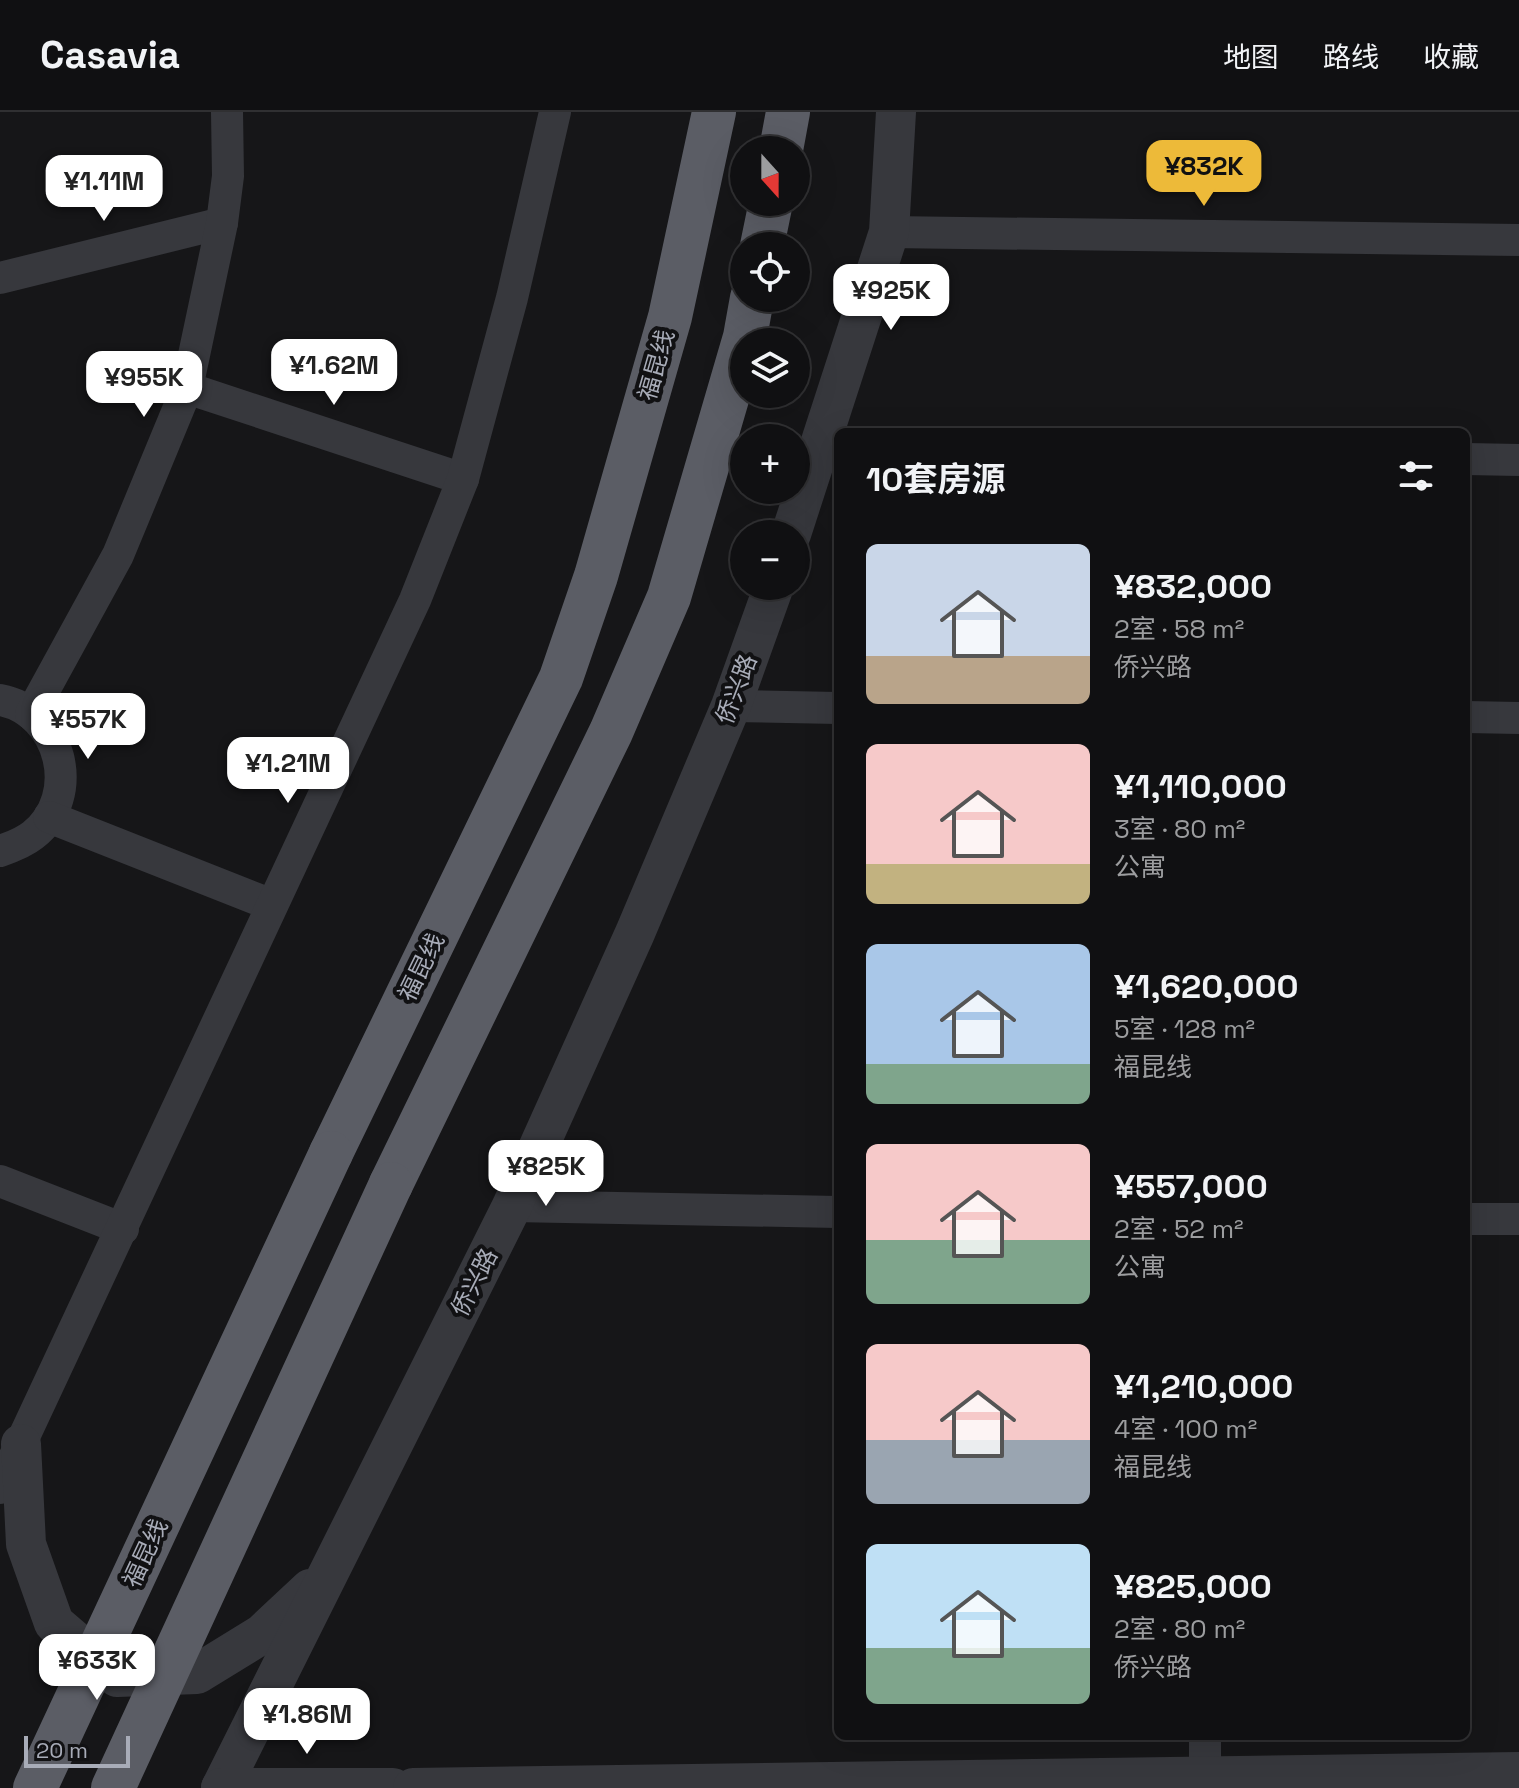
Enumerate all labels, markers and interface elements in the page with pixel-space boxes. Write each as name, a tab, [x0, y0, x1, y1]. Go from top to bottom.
text: Casavia	[40, 31, 180, 79]
text: 地图	[1223, 39, 1279, 75]
text: 路线	[1323, 39, 1379, 75]
text: 收藏	[1423, 39, 1479, 75]
north arrow	[730, 136, 810, 216]
map controls	[730, 136, 810, 600]
pin: ¥832K	[1148, 140, 1260, 208]
text: ¥832K	[1164, 149, 1244, 183]
pin: ¥1.11M	[39, 155, 169, 223]
text: ¥1.11M	[64, 164, 144, 198]
button: locate	[730, 232, 810, 312]
pin: ¥925K	[835, 264, 947, 332]
text: ¥925K	[851, 273, 931, 307]
street label: 福昆线	[631, 326, 681, 404]
button: layers	[730, 328, 810, 408]
pin: ¥1.62M	[269, 339, 399, 407]
text: ¥1.62M	[289, 348, 379, 382]
pin: ¥955K	[88, 351, 200, 419]
text: ¥955K	[104, 360, 184, 394]
button: +	[730, 424, 810, 504]
icon: filters	[1394, 454, 1438, 498]
text: 10套房源	[866, 458, 1005, 501]
button: −	[730, 520, 810, 600]
text: ¥832,000	[1114, 565, 1272, 608]
icon: home	[930, 576, 1026, 672]
text: 2室 · 58 m²	[1114, 612, 1244, 646]
street label: 侨兴路	[709, 650, 763, 728]
text: 侨兴路	[1114, 650, 1192, 684]
pin: ¥557K	[32, 693, 144, 761]
text: ¥557K	[49, 702, 127, 736]
pin: ¥1.21M	[223, 737, 353, 805]
text: ¥1.21M	[245, 746, 331, 780]
text: ¥1,110,000	[1114, 765, 1287, 808]
icon: home	[930, 776, 1026, 872]
text: 3室 · 80 m²	[1114, 812, 1245, 846]
text: 公寓	[1114, 850, 1166, 884]
street label: 福昆线	[391, 928, 451, 1006]
text: ¥1,620,000	[1114, 965, 1298, 1008]
icon: home	[930, 976, 1026, 1072]
text: 5室 · 128 m²	[1114, 1012, 1255, 1046]
text: 福昆线	[1114, 1050, 1192, 1084]
pin: ¥825K	[490, 1140, 602, 1208]
text: ¥825K	[506, 1149, 586, 1183]
text: ¥557,000	[1114, 1165, 1268, 1208]
icon: home	[930, 1176, 1026, 1272]
text: 2室 · 52 m²	[1114, 1212, 1244, 1246]
street label: 侨兴路	[444, 1243, 504, 1321]
text: 公寓	[1114, 1250, 1166, 1284]
text: ¥1,210,000	[1114, 1365, 1293, 1408]
icon: home	[930, 1376, 1026, 1472]
text: 4室 · 100 m²	[1114, 1412, 1257, 1446]
text: 福昆线	[1114, 1450, 1192, 1484]
street label: 福昆线	[116, 1514, 174, 1592]
text: ¥825,000	[1114, 1565, 1272, 1608]
icon: home	[930, 1576, 1026, 1672]
text: 2室 · 80 m²	[1114, 1612, 1245, 1646]
pin: ¥633K	[41, 1634, 153, 1702]
text: ¥633K	[57, 1643, 137, 1677]
text: 侨兴路	[1114, 1650, 1192, 1684]
pin: ¥1.86M	[242, 1688, 372, 1756]
text: ¥1.86M	[262, 1697, 352, 1731]
scale bar	[24, 1732, 130, 1768]
text: 20 m	[36, 1736, 88, 1764]

